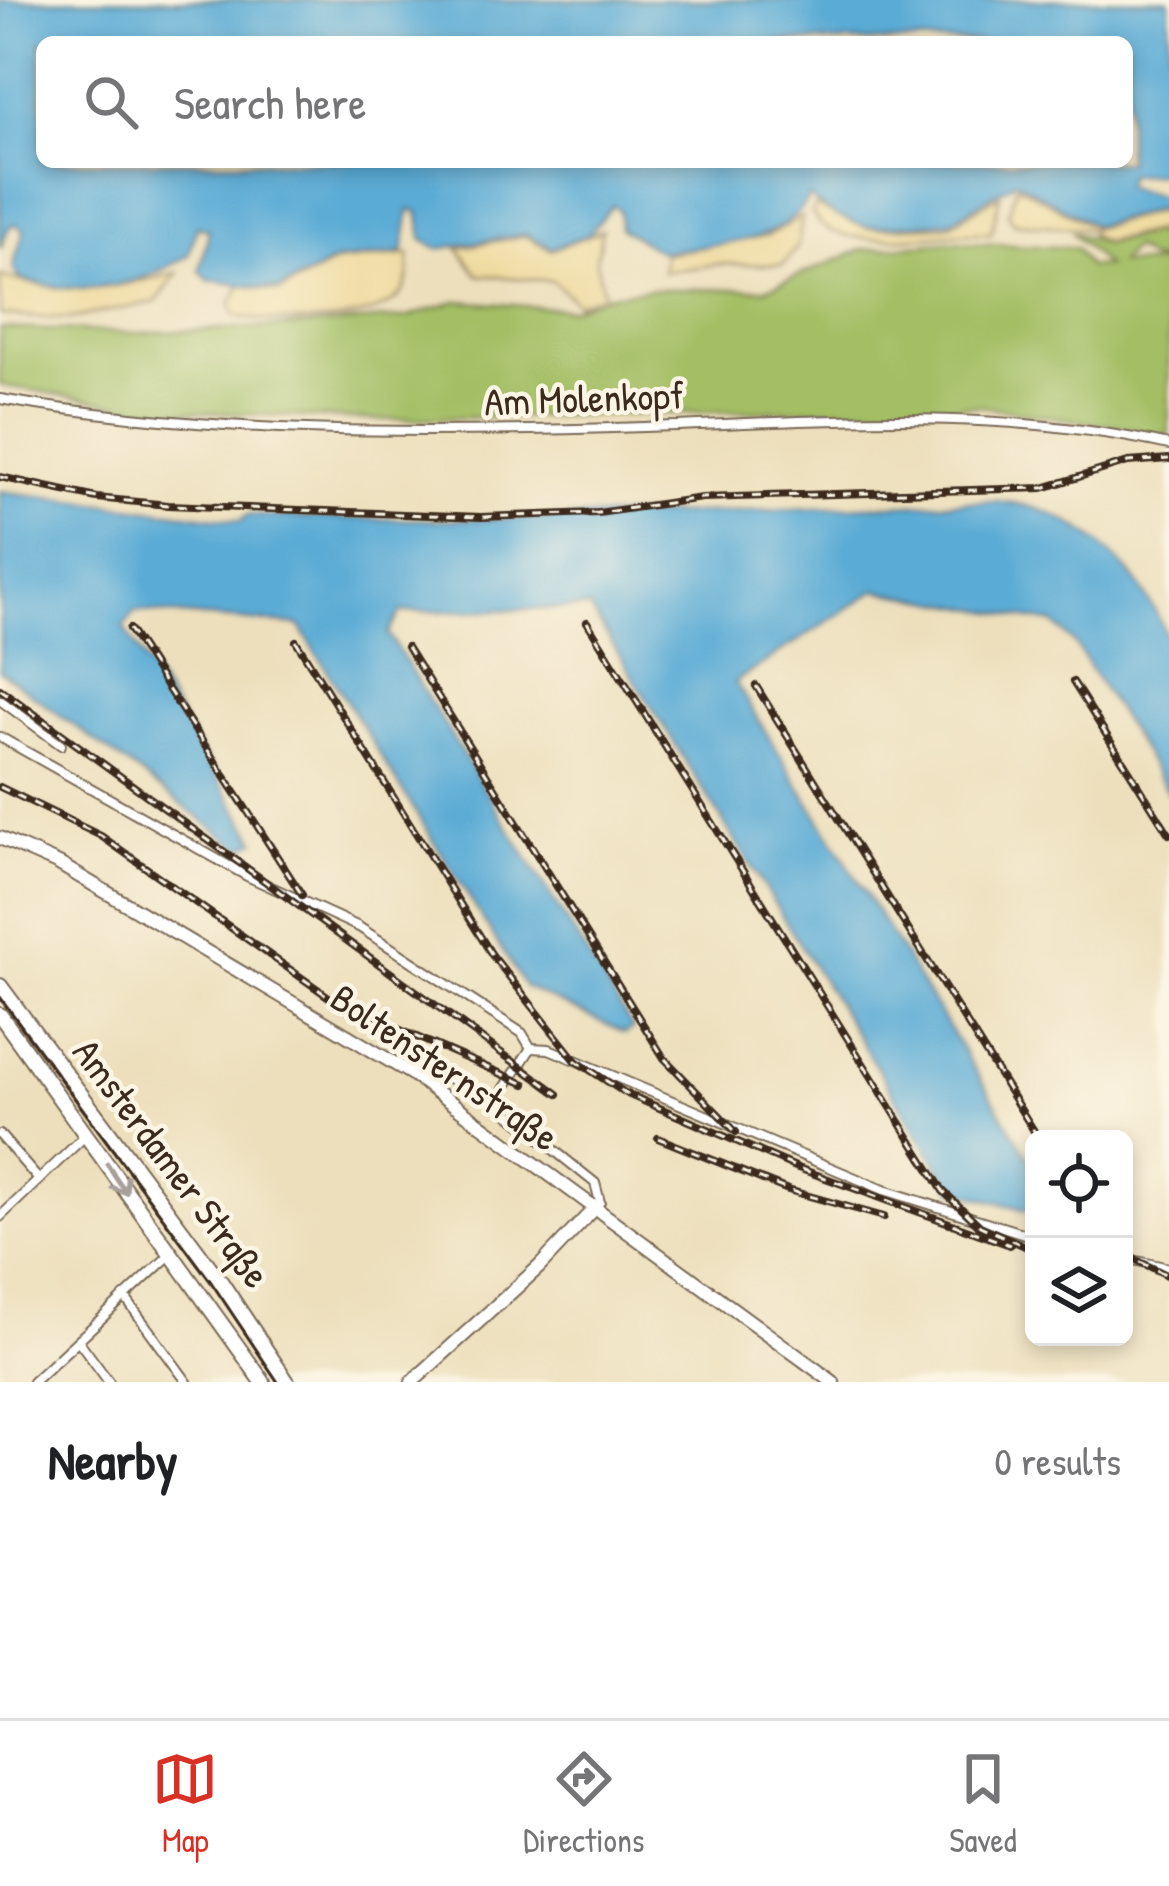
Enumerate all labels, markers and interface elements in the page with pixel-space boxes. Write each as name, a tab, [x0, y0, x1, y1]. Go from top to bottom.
search box	[36, 36, 1133, 168]
icon: search	[78, 69, 144, 135]
text: Search here	[174, 72, 366, 133]
street label: Am Molenkopf	[483, 368, 685, 427]
street label: Boltensternstraße	[321, 971, 569, 1162]
street label: Amsterdamer Straße	[61, 1027, 283, 1298]
map controls	[1025, 1130, 1133, 1346]
button: locate	[1025, 1130, 1133, 1238]
one-way arrow	[104, 1161, 129, 1195]
button: layers	[1025, 1238, 1133, 1346]
text: Nearby	[48, 1426, 178, 1495]
text: 0 results	[995, 1434, 1121, 1487]
tab: Map	[152, 1746, 218, 1862]
tab: Directions	[523, 1746, 645, 1862]
tab: Saved	[949, 1746, 1017, 1862]

